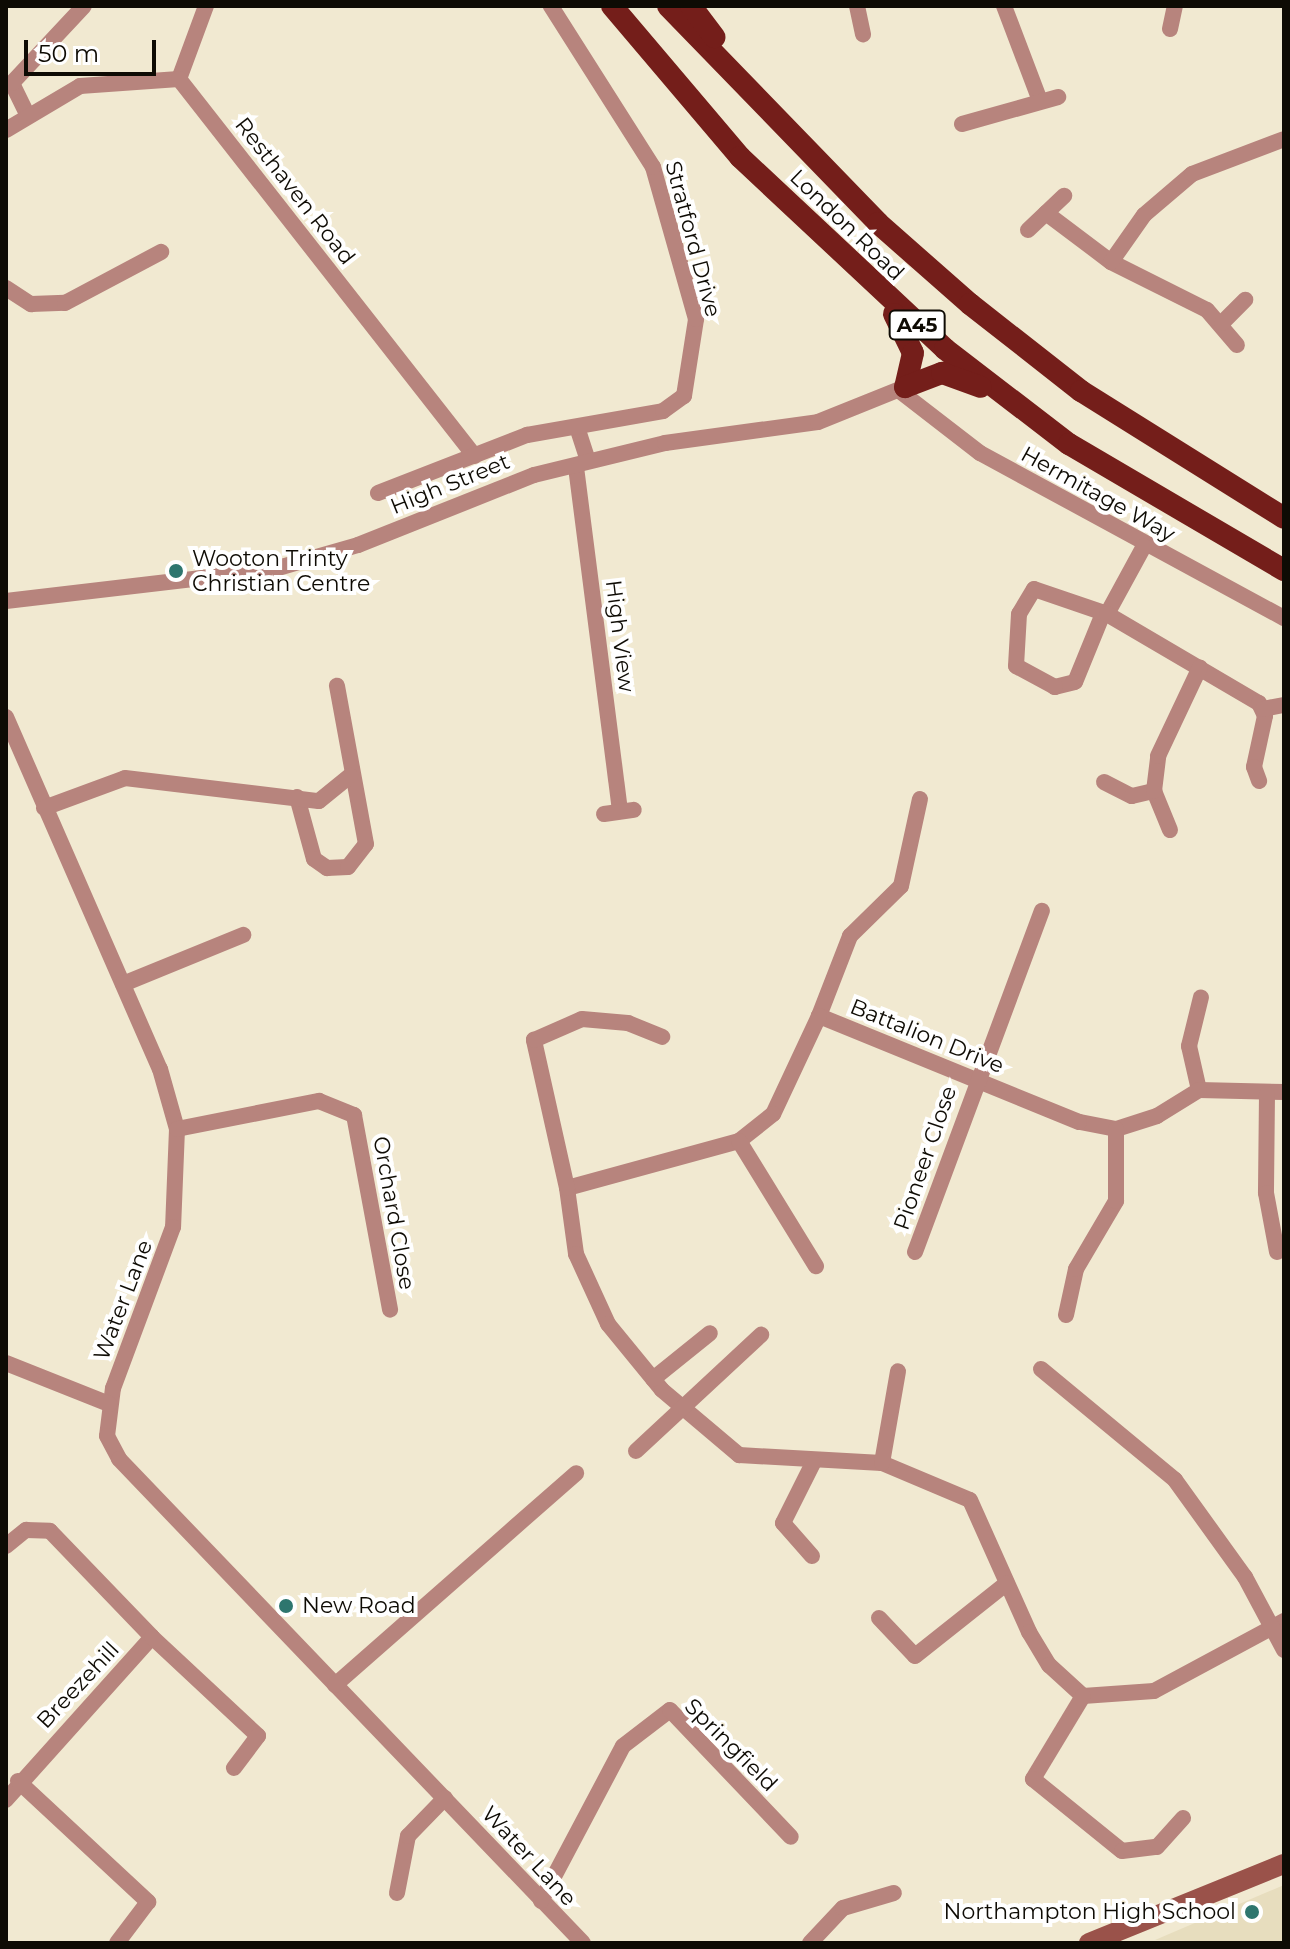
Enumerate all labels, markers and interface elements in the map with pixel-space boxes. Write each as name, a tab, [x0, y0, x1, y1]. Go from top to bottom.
scale bar	[28, 24, 160, 74]
text: 50 m	[38, 39, 99, 68]
street label: Resthaven Road	[229, 112, 361, 270]
street label: Stratford Drive	[660, 158, 726, 320]
street label: London Road	[784, 164, 910, 286]
road number: A45	[887, 309, 947, 341]
street label: Hermitage Way	[1016, 441, 1180, 547]
street label: High Street	[387, 448, 513, 520]
place label: Wooton Trinty Christian Centre	[192, 545, 370, 596]
marker: Wooton Trinty Christian Centre	[167, 562, 185, 580]
street label: High View	[600, 578, 640, 694]
street label: Battalion Drive	[846, 993, 1008, 1079]
street label: Pioneer Close	[888, 1082, 962, 1234]
street label: Orchard Close	[367, 1134, 421, 1292]
street label: Water Lane	[88, 1236, 158, 1364]
place label: New Road	[302, 1593, 416, 1619]
marker: New Road	[277, 1597, 295, 1615]
street label: Breezehill	[31, 1636, 125, 1734]
street label: Springfield	[679, 1693, 783, 1797]
street label: Water Lane	[476, 1801, 582, 1911]
place label: Northampton High School	[944, 1899, 1236, 1925]
marker: Northampton High School	[1243, 1903, 1261, 1921]

